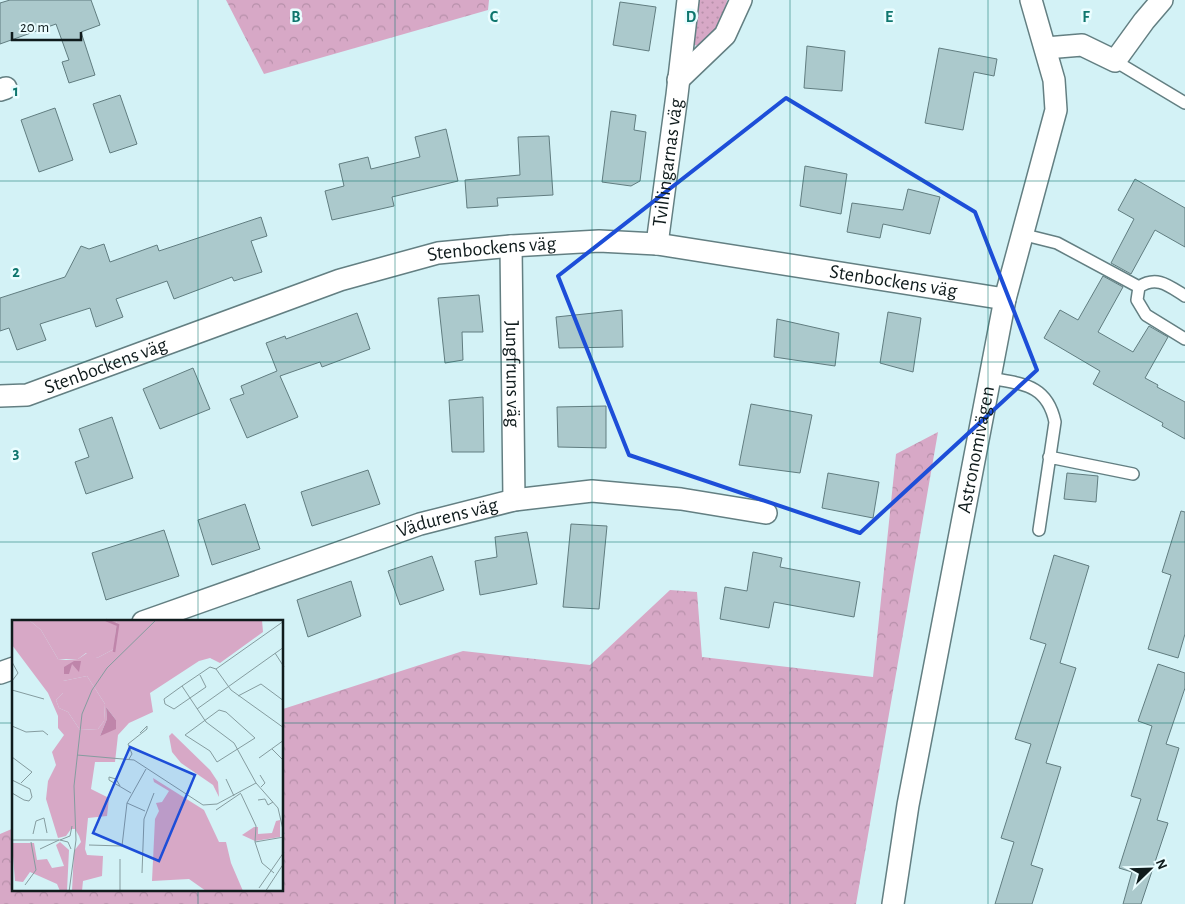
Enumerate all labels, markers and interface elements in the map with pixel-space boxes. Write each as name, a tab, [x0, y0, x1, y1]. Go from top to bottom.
text: B	[291, 9, 301, 25]
text: C	[490, 9, 499, 25]
text: D	[686, 9, 697, 25]
text: E	[885, 9, 893, 25]
text: F	[1082, 9, 1090, 25]
scale bar	[12, 10, 81, 42]
text: 20 m	[20, 20, 49, 35]
text: 1	[13, 83, 19, 99]
street label: Tvillingarnas väg	[649, 97, 686, 228]
street label: Stenbockens väg	[425, 233, 557, 265]
street label: Stenbockens väg	[828, 261, 959, 301]
text: 2	[12, 264, 20, 280]
street label: Jungfruns väg	[502, 320, 523, 428]
street label: Stenbockens väg	[42, 334, 170, 398]
street label: Astronomivägen	[954, 384, 998, 515]
text: 3	[13, 445, 20, 461]
street label: Vädurens väg	[394, 494, 500, 541]
inset map	[12, 620, 284, 892]
north arrow	[1125, 844, 1175, 894]
text: N	[1153, 857, 1169, 872]

